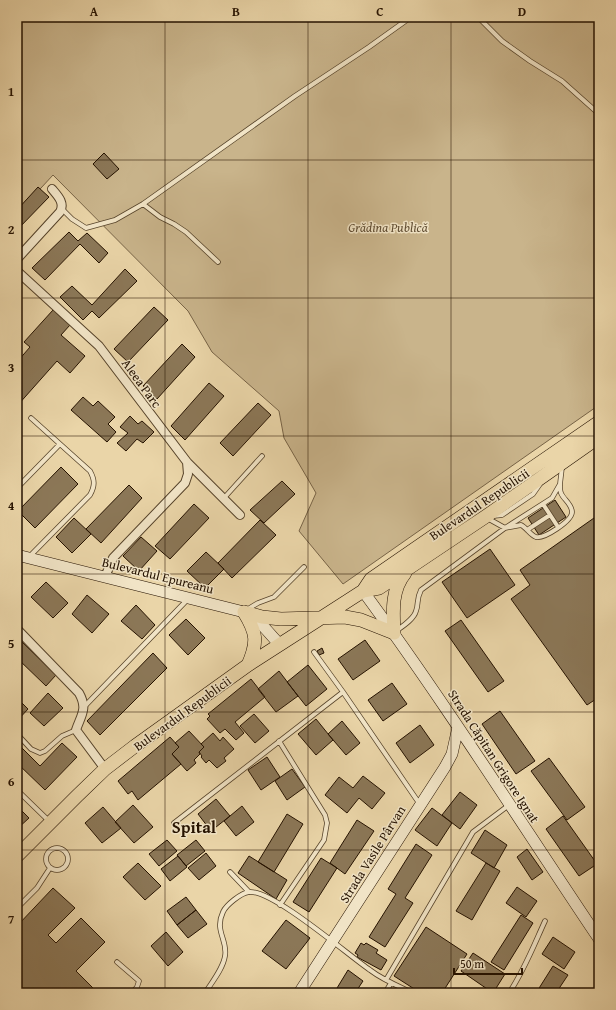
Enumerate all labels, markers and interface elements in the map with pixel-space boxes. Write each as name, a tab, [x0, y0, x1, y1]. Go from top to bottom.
text: A	[90, 2, 99, 21]
text: B	[232, 2, 240, 21]
text: C	[376, 2, 384, 21]
text: D	[518, 2, 526, 21]
text: 1	[8, 82, 14, 101]
park label: Grădina Publică	[348, 218, 428, 237]
text: 2	[8, 220, 15, 239]
street label: Aleea Parc	[117, 355, 166, 412]
text: 3	[8, 358, 14, 377]
street label: Bulevardul Republicii	[425, 464, 533, 545]
text: 4	[8, 496, 15, 515]
street label: Bulevardul Epureanu	[100, 552, 216, 599]
text: 5	[8, 634, 15, 653]
street label: Bulevardul Republicii	[129, 671, 235, 755]
street label: Strada Căpitan Grigore Ignat	[443, 686, 544, 827]
text: 6	[8, 772, 15, 791]
street label: Strada Vasile Pârvan	[335, 801, 410, 907]
district label: Spital	[172, 814, 216, 839]
text: 7	[8, 910, 15, 929]
scale bar	[454, 950, 522, 976]
text: 50 m	[460, 955, 484, 972]

